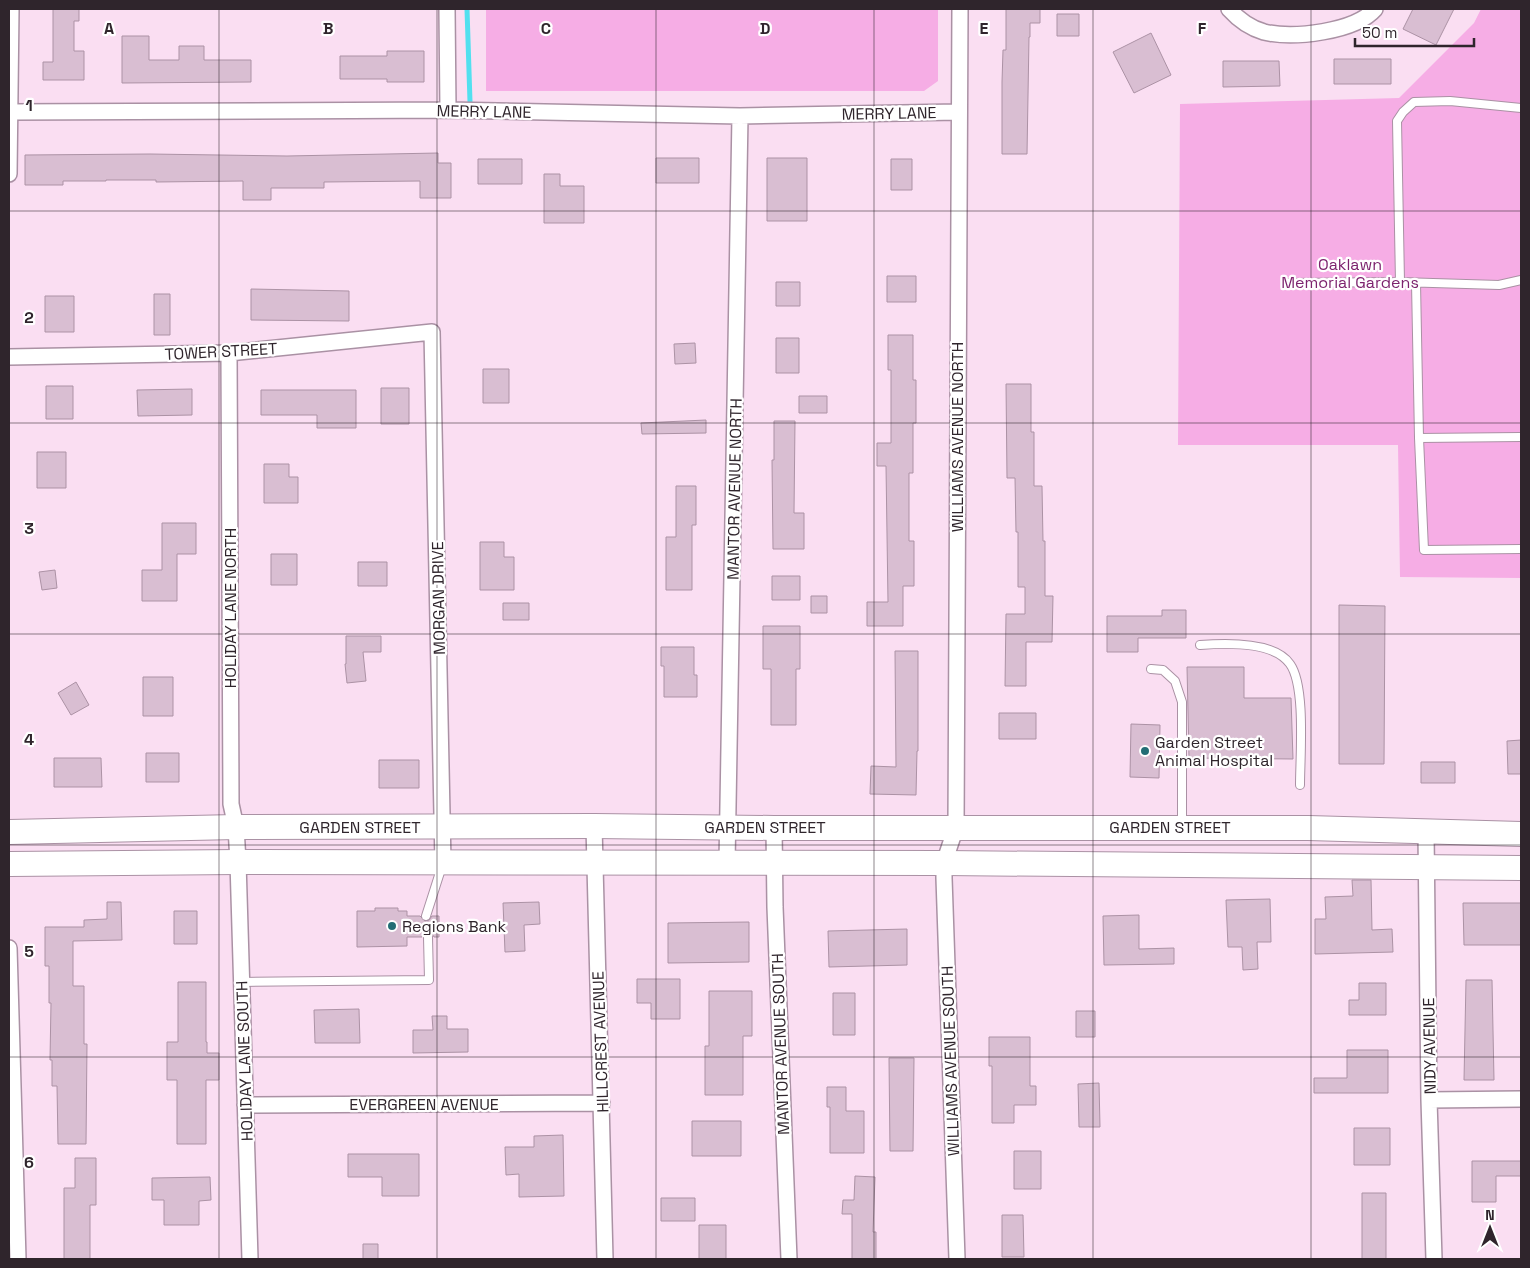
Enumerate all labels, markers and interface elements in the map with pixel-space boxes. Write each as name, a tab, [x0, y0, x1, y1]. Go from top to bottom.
scale bar	[1355, 15, 1474, 47]
text: A	[104, 18, 114, 39]
text: B	[323, 18, 333, 39]
text: C	[541, 18, 551, 39]
text: D	[760, 18, 770, 39]
text: E	[980, 18, 989, 39]
text: F	[1198, 18, 1207, 39]
text: 50 m	[1362, 23, 1397, 42]
text: 1	[25, 95, 33, 116]
street label: MERRY LANE	[436, 100, 532, 123]
street label: MERRY LANE	[841, 102, 937, 125]
park label: Oaklawn Memorial Gardens	[1281, 254, 1419, 293]
text: 2	[24, 307, 34, 328]
street label: TOWER STREET	[164, 338, 278, 365]
street label: WILLIAMS AVENUE NORTH	[947, 342, 968, 532]
street label: MANTOR AVENUE NORTH	[722, 398, 747, 580]
text: 3	[24, 518, 34, 539]
street label: HOLIDAY LANE NORTH	[220, 528, 241, 688]
street label: MORGAN DRIVE	[427, 541, 450, 655]
text: 4	[24, 729, 34, 750]
place label: Garden Street Animal Hospital	[1155, 732, 1273, 771]
marker: Garden Street Animal Hospital	[1139, 745, 1151, 757]
street label: GARDEN STREET	[299, 817, 421, 838]
street label: GARDEN STREET	[704, 817, 826, 838]
street label: GARDEN STREET	[1109, 817, 1231, 838]
place label: Regions Bank	[402, 916, 507, 937]
marker: Regions Bank	[386, 920, 398, 932]
text: 5	[24, 941, 34, 962]
street label: MANTOR AVENUE SOUTH	[767, 953, 794, 1135]
street label: WILLIAMS AVENUE SOUTH	[937, 965, 964, 1157]
street label: HILLCREST AVENUE	[588, 971, 613, 1113]
street label: HOLIDAY LANE SOUTH	[231, 980, 258, 1142]
street label: NIDY AVENUE	[1418, 998, 1441, 1094]
street label: EVERGREEN AVENUE	[349, 1094, 499, 1115]
text: 6	[24, 1152, 34, 1173]
north arrow	[1465, 1203, 1515, 1253]
text: N	[1485, 1206, 1495, 1224]

